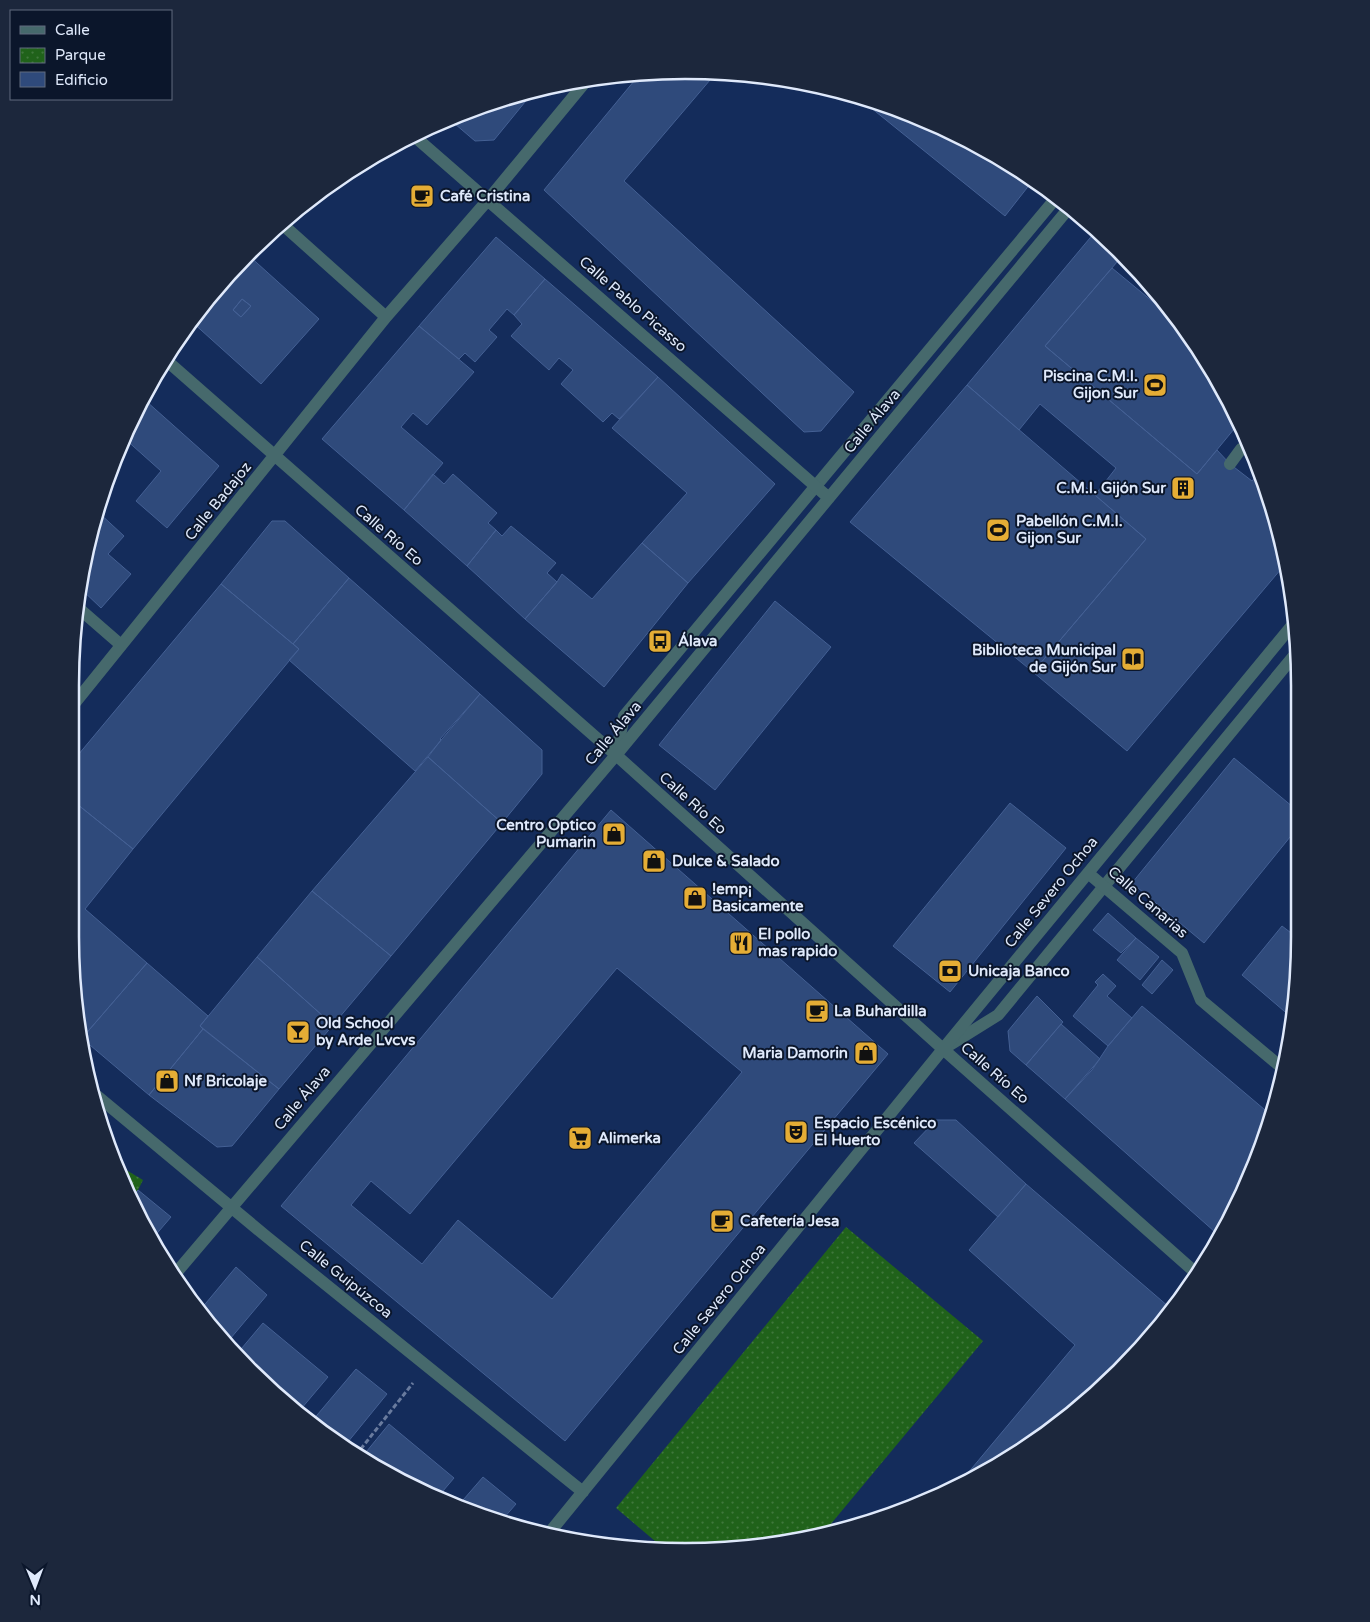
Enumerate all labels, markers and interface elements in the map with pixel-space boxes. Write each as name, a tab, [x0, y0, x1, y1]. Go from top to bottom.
legend	[10, 10, 172, 100]
text: Calle	[55, 21, 90, 39]
text: Parque	[55, 46, 106, 64]
text: Edificio	[55, 71, 108, 89]
cafe icon: Café Cristina	[409, 183, 435, 209]
place label: Café Cristina	[440, 187, 530, 205]
street label: Calle Pablo Picasso	[576, 252, 690, 356]
place label: Piscina C.M.I. Gijon Sur	[1043, 367, 1138, 403]
sports icon: Piscina C.M.I. Gijon Sur	[1142, 372, 1168, 398]
street label: Calle Álava	[840, 385, 904, 457]
street label: Calle Badajoz	[181, 458, 255, 544]
building icon: C.M.I. Gijón Sur	[1170, 475, 1196, 501]
place label: C.M.I. Gijón Sur	[1056, 479, 1166, 498]
street label: Calle Río Eo	[351, 500, 427, 570]
place label: Pabellón C.M.I. Gijon Sur	[1016, 512, 1123, 548]
sports icon: Pabellón C.M.I. Gijon Sur	[985, 517, 1011, 543]
bus stop icon: Álava	[647, 628, 673, 654]
place label: Álava	[678, 631, 717, 650]
place label: Biblioteca Municipal de Gijón Sur	[972, 641, 1116, 677]
library icon: Biblioteca Municipal de Gijón Sur	[1120, 646, 1146, 672]
street label: Calle Álava	[581, 697, 645, 769]
street label: Calle Río Eo	[656, 768, 730, 838]
place label: Centro Optico Pumarin	[496, 816, 596, 851]
shop icon: Centro Optico Pumarin	[601, 821, 627, 847]
street label: Calle Severo Ochoa	[1001, 833, 1101, 951]
shop icon: Dulce & Salado	[641, 848, 667, 874]
place label: Dulce & Salado	[672, 852, 780, 870]
street label: Calle Canarias	[1104, 862, 1192, 942]
place label: !emp¡ Basicamente	[712, 880, 804, 915]
shop icon: !emp¡ Basicamente	[682, 885, 708, 911]
place label: El pollo mas rapido	[758, 925, 837, 961]
restaurant icon: El pollo mas rapido	[728, 930, 754, 956]
bank icon: Unicaja Banco	[937, 958, 963, 984]
place label: Unicaja Banco	[968, 962, 1070, 981]
cafe icon: La Buhardilla	[804, 998, 830, 1024]
place label: La Buhardilla	[834, 1002, 927, 1020]
place label: Old School by Arde Lvcvs	[316, 1014, 415, 1050]
bar icon: Old School by Arde Lvcvs	[285, 1019, 311, 1045]
street label: Calle Río Eo	[957, 1038, 1033, 1108]
shop icon: Maria Damorin	[853, 1040, 879, 1066]
place label: Maria Damorin	[742, 1044, 848, 1062]
street label: Calle Álava	[270, 1062, 334, 1134]
shop icon: Nf Bricolaje	[154, 1068, 180, 1094]
place label: Nf Bricolaje	[184, 1072, 267, 1091]
place label: Espacio Escénico El Huerto	[814, 1114, 936, 1149]
theatre icon: Espacio Escénico El Huerto	[783, 1119, 809, 1145]
supermarket icon: Alimerka	[567, 1125, 593, 1151]
place label: Alimerka	[598, 1129, 661, 1147]
cafe icon: Cafetería Jesa	[709, 1208, 735, 1234]
place label: Cafetería Jesa	[740, 1212, 839, 1230]
street label: Calle Guipúzcoa	[296, 1236, 396, 1322]
street label: Calle Severo Ochoa	[669, 1240, 769, 1358]
north arrow	[10, 1562, 60, 1612]
text: N	[29, 1591, 41, 1608]

